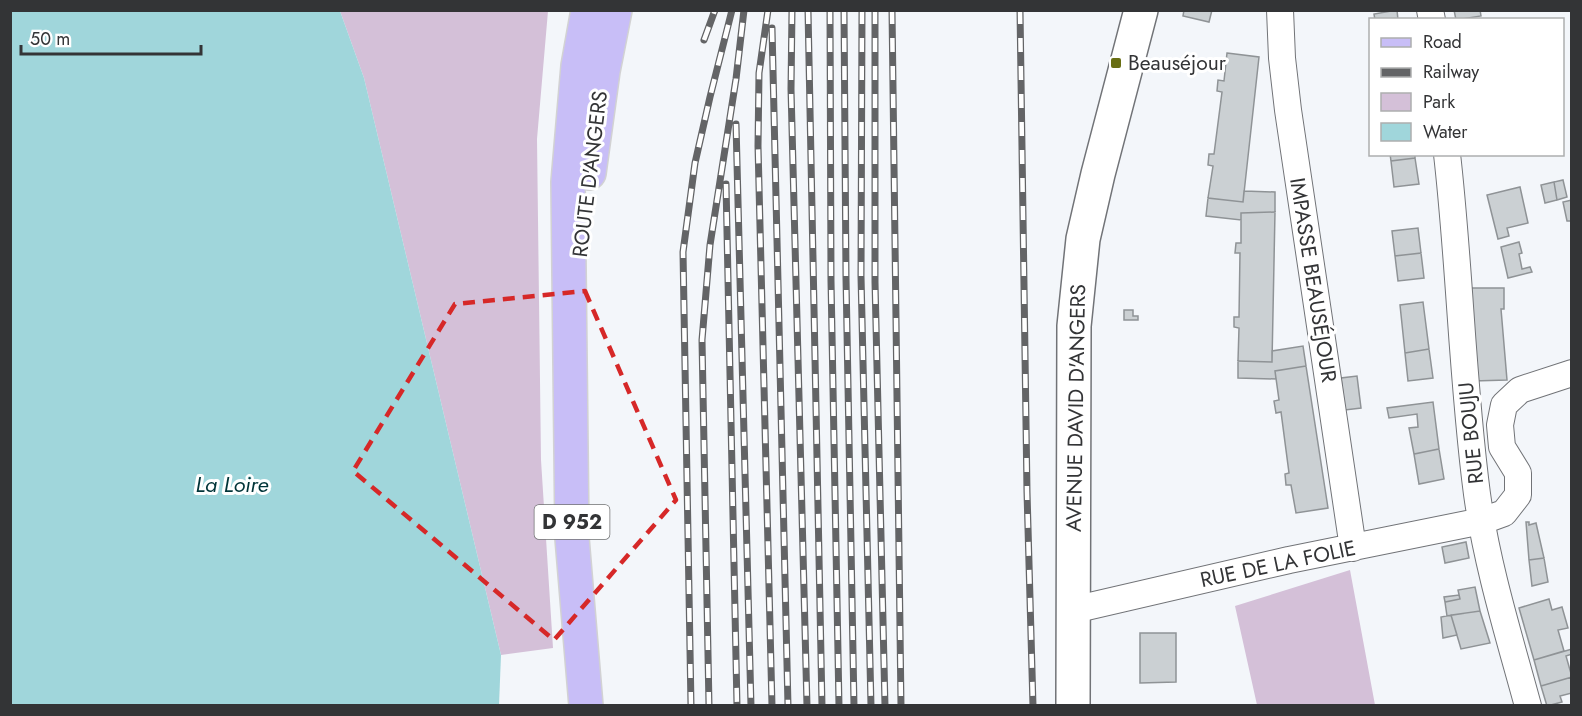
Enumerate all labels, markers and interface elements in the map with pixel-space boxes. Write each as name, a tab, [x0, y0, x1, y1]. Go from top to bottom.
scale bar	[21, 18, 201, 56]
legend	[1369, 18, 1564, 156]
text: 50 m	[30, 26, 70, 52]
text: Road	[1423, 29, 1462, 55]
place label: Beauséjour	[1128, 48, 1227, 78]
marker: Beauséjour	[1109, 56, 1123, 70]
text: Railway	[1423, 59, 1479, 85]
street label: ROUTE D'ANGERS	[565, 89, 615, 259]
text: Park	[1423, 89, 1455, 115]
text: Water	[1423, 119, 1468, 145]
street label: IMPASSE BEAUSÉJOUR	[1282, 176, 1344, 385]
street label: AVENUE DAVID D'ANGERS	[1059, 284, 1093, 532]
street label: RUE BOUJU	[1451, 381, 1491, 485]
water label: La Loire	[195, 468, 269, 500]
road number: D 952	[534, 505, 610, 539]
street label: RUE DE LA FOLIE	[1197, 533, 1359, 595]

